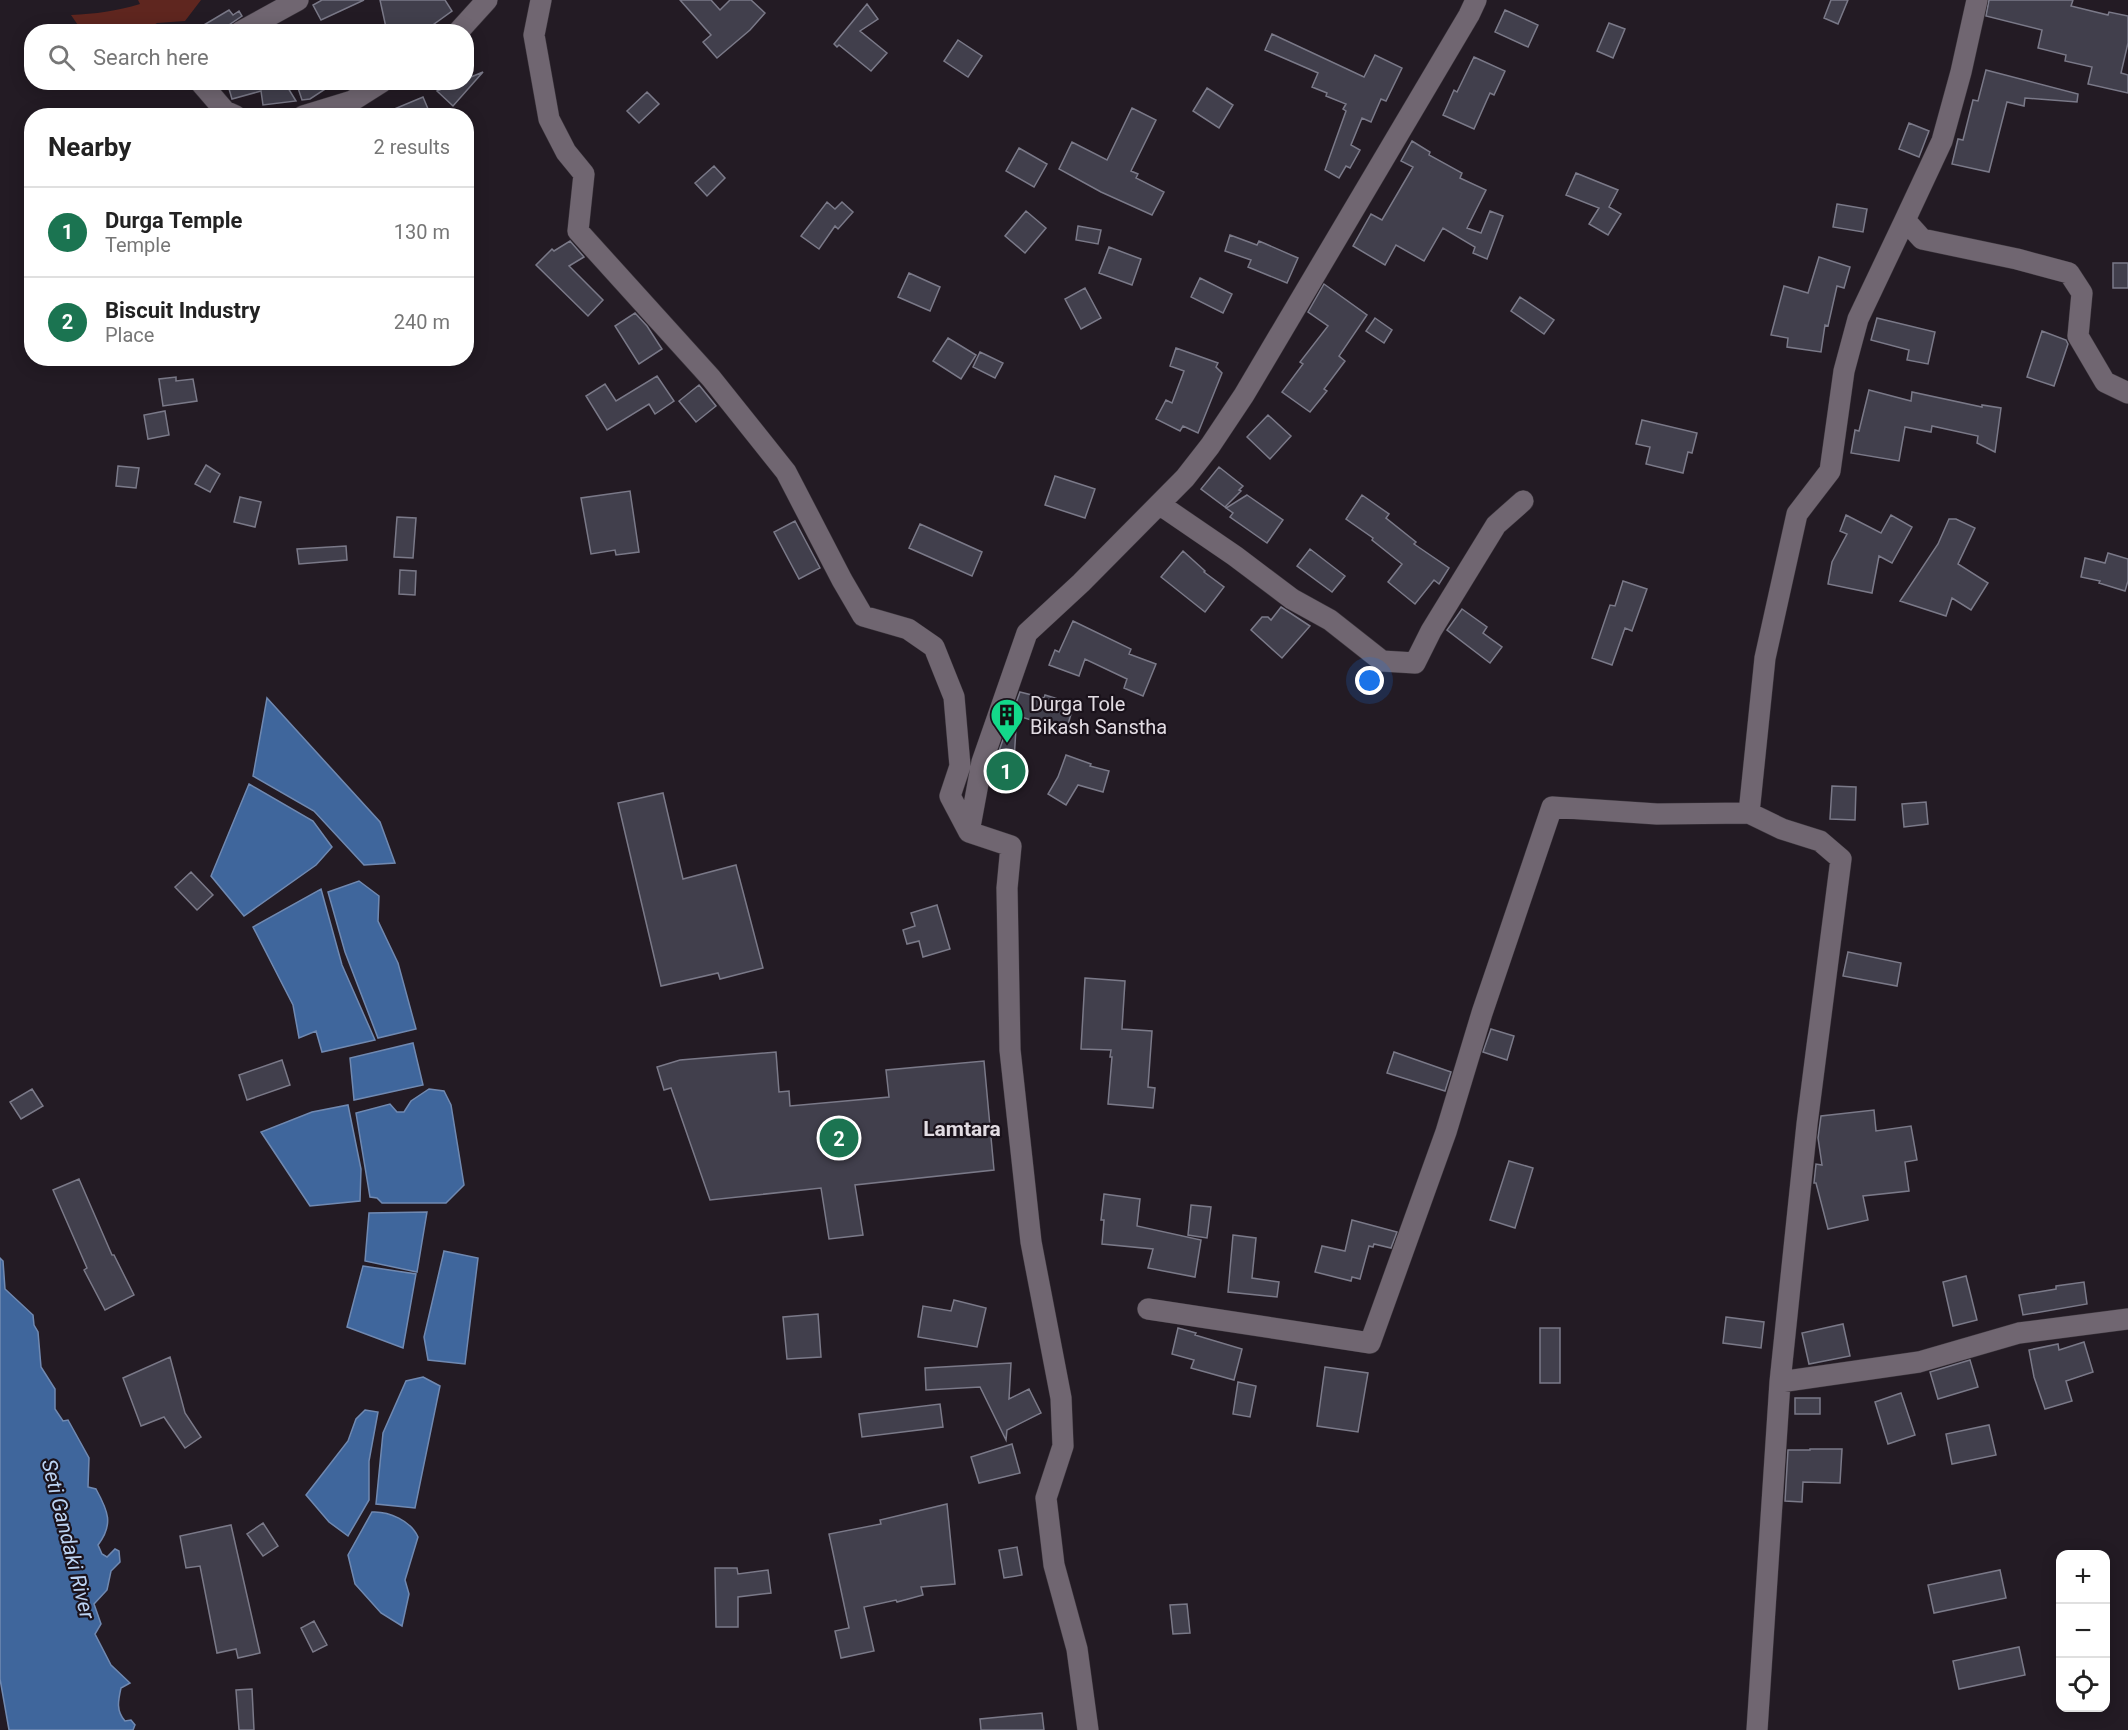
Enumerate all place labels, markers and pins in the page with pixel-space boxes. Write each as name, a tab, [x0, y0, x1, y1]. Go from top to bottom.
place label: Durga Tole Bikash Sanstha	[1030, 692, 1167, 739]
building icon: Durga Tole Bikash Sanstha	[989, 697, 1025, 744]
pin: 1	[986, 748, 1026, 794]
pin: 2	[820, 1116, 858, 1160]

